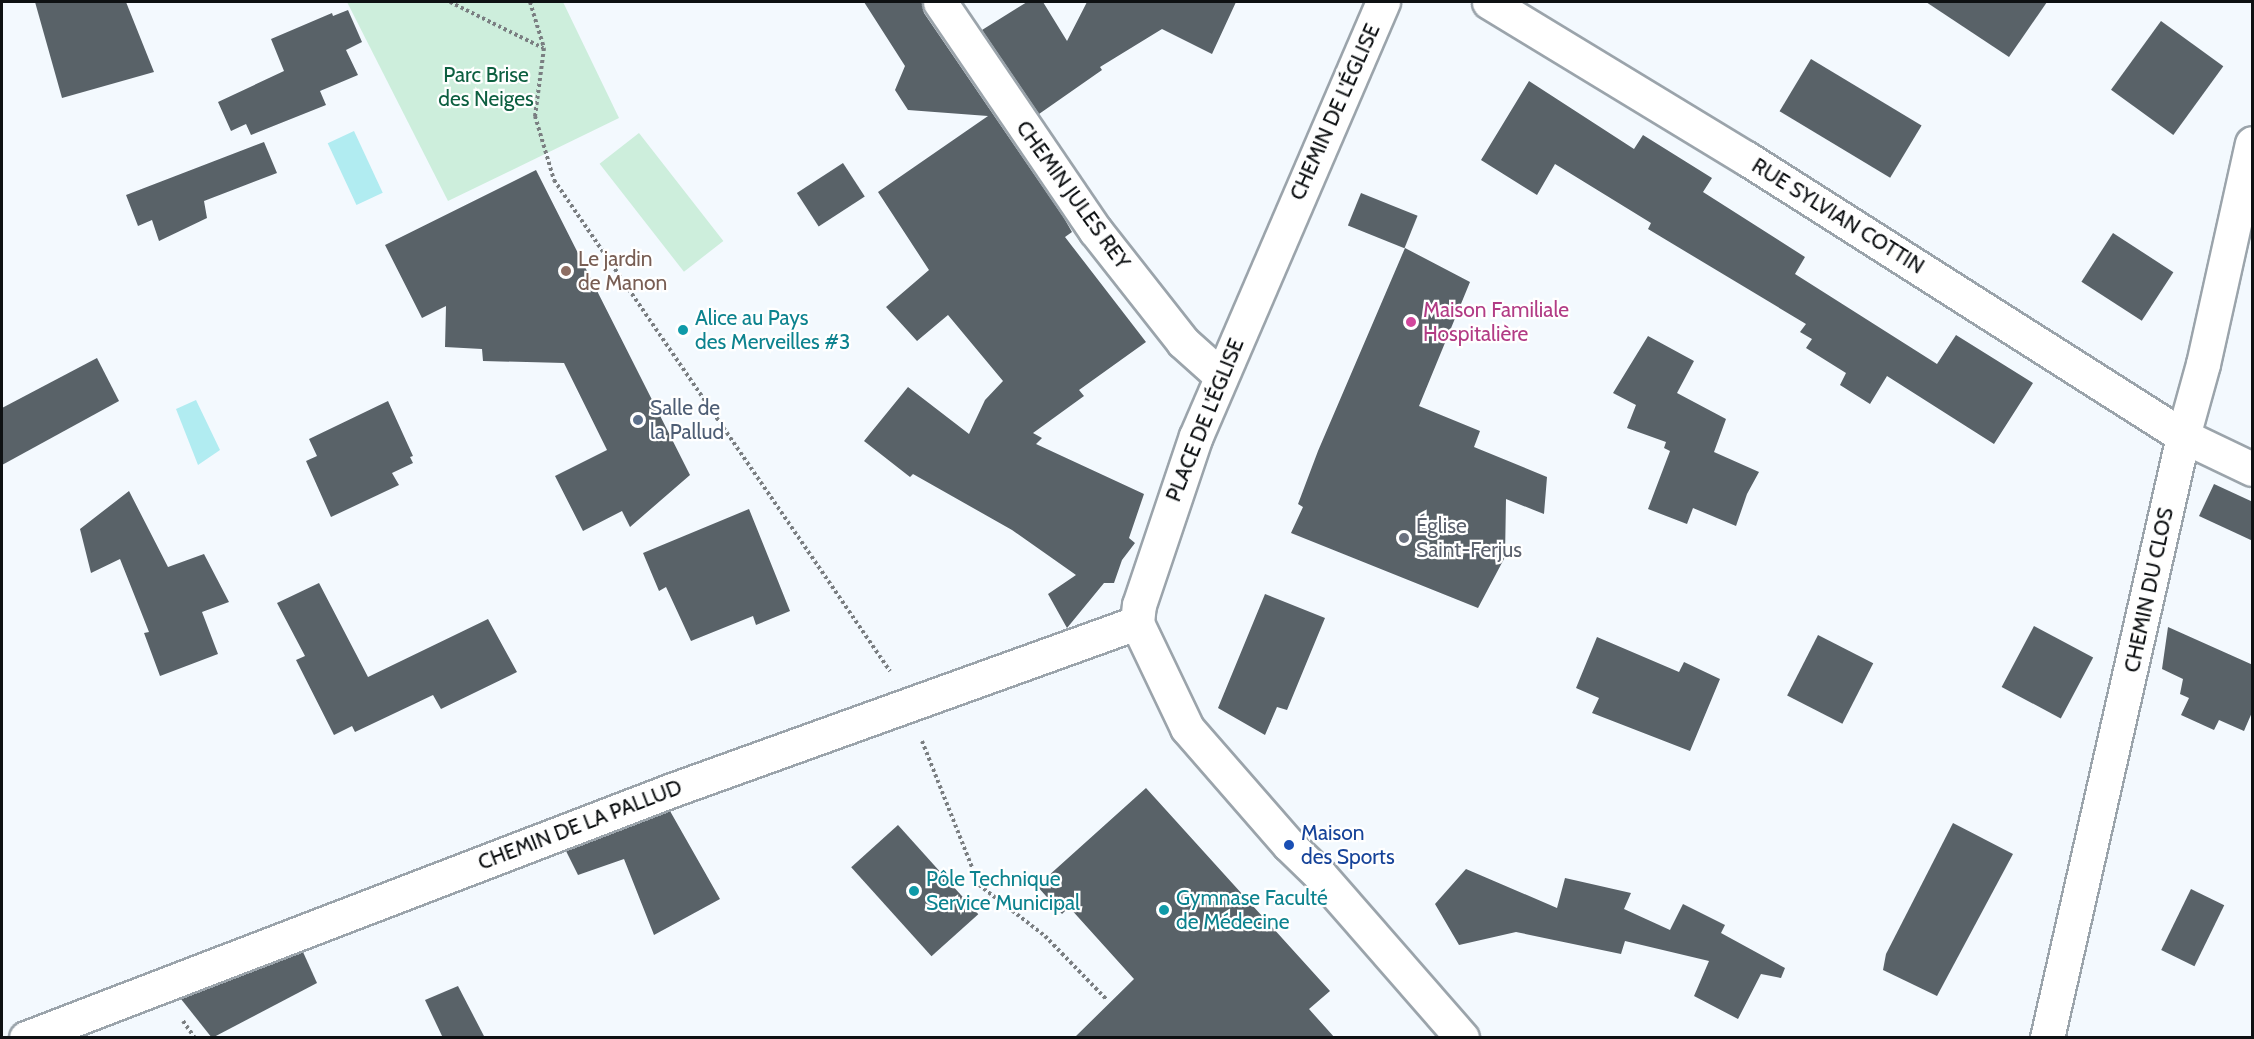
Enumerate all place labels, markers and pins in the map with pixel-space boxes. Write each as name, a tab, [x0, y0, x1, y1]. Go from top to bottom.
place label: Le jardin de Manon	[578, 246, 667, 296]
marker: Le jardin de Manon	[559, 264, 573, 278]
place label: Maison Familiale Hospitalière	[1423, 297, 1569, 347]
place label: Alice au Pays des Merveilles #3	[695, 305, 850, 355]
marker: Maison Familiale Hospitalière	[1404, 315, 1418, 329]
marker: Alice au Pays des Merveilles #3	[676, 323, 690, 337]
place label: Salle de la Pallud	[650, 395, 724, 445]
marker: Salle de la Pallud	[631, 413, 645, 427]
place label: Église Saint-Ferjus	[1416, 513, 1522, 563]
marker: Église Saint-Ferjus	[1397, 531, 1411, 545]
place label: Maison des Sports	[1301, 820, 1395, 870]
marker: Maison des Sports	[1282, 838, 1296, 852]
place label: Pôle Technique Service Municipal	[926, 866, 1080, 916]
marker: Pôle Technique Service Municipal	[907, 884, 921, 898]
place label: Gymnase Faculté de Médecine	[1176, 885, 1328, 935]
marker: Gymnase Faculté de Médecine	[1157, 903, 1171, 917]

